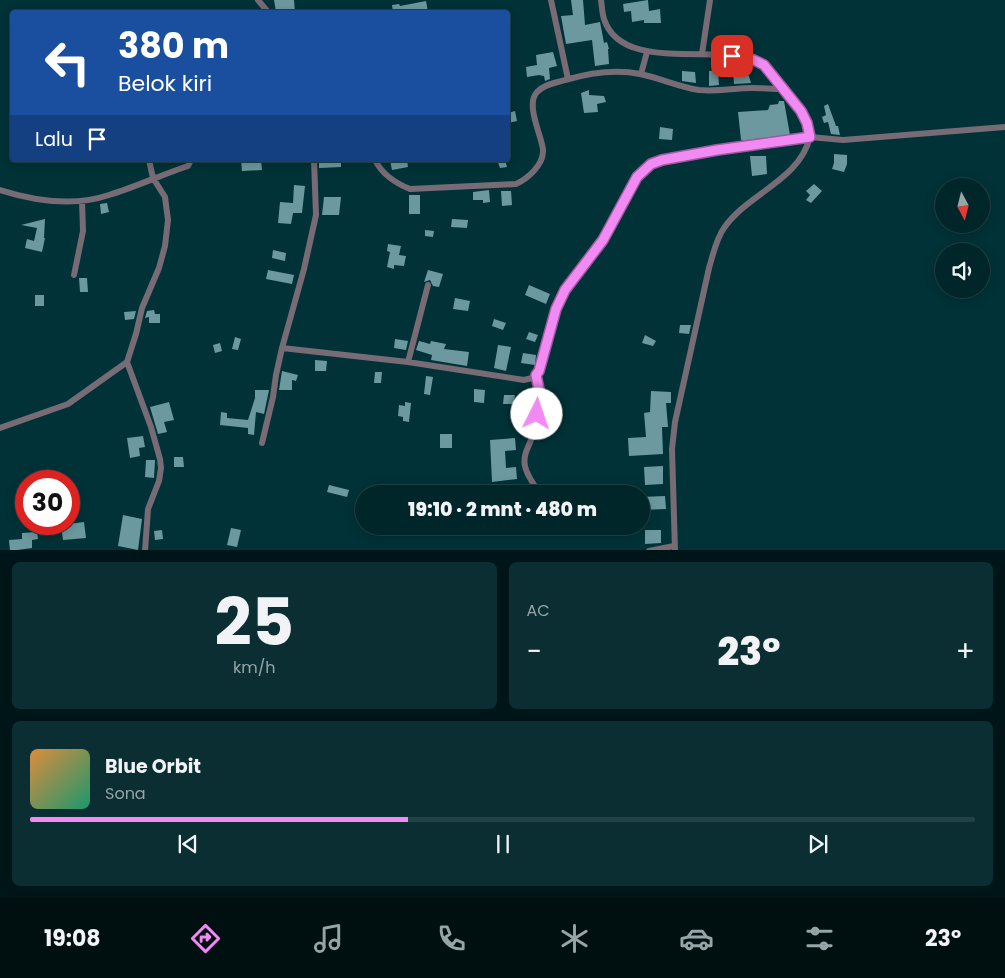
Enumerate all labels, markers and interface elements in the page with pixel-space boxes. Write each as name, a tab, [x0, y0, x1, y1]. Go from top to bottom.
text: 380 m	[118, 21, 229, 70]
icon: left	[35, 30, 100, 95]
pin	[711, 35, 753, 77]
icon: arrive	[718, 42, 746, 70]
text: Belok kiri	[118, 68, 212, 99]
icon: arrive	[83, 125, 111, 153]
text: Lalu	[35, 126, 73, 153]
north arrow	[935, 178, 990, 232]
map controls	[935, 178, 990, 298]
button: sound	[935, 243, 990, 298]
position arrow	[510, 387, 562, 439]
speed limit sign: 30	[15, 470, 80, 535]
text: 19:10 · 2 mnt · 480 m	[408, 496, 597, 523]
text: 25	[215, 577, 294, 668]
text: AC	[527, 599, 550, 622]
text: 23°	[717, 625, 780, 678]
text: −	[527, 632, 542, 671]
text: +	[956, 632, 975, 671]
text: km/h	[233, 656, 276, 679]
text: Blue Orbit	[105, 753, 201, 780]
text: Sona	[105, 782, 146, 805]
icon: previous	[174, 830, 202, 858]
icon: pause	[489, 830, 517, 858]
icon: next	[804, 830, 832, 858]
icon: directions	[188, 921, 223, 956]
icon: music	[311, 921, 346, 956]
icon: phone	[434, 921, 469, 956]
icon: climate	[557, 921, 592, 956]
icon: car	[679, 921, 714, 956]
icon: filters	[802, 921, 837, 956]
text: 19:08	[44, 923, 101, 954]
text: 23°	[925, 923, 961, 954]

